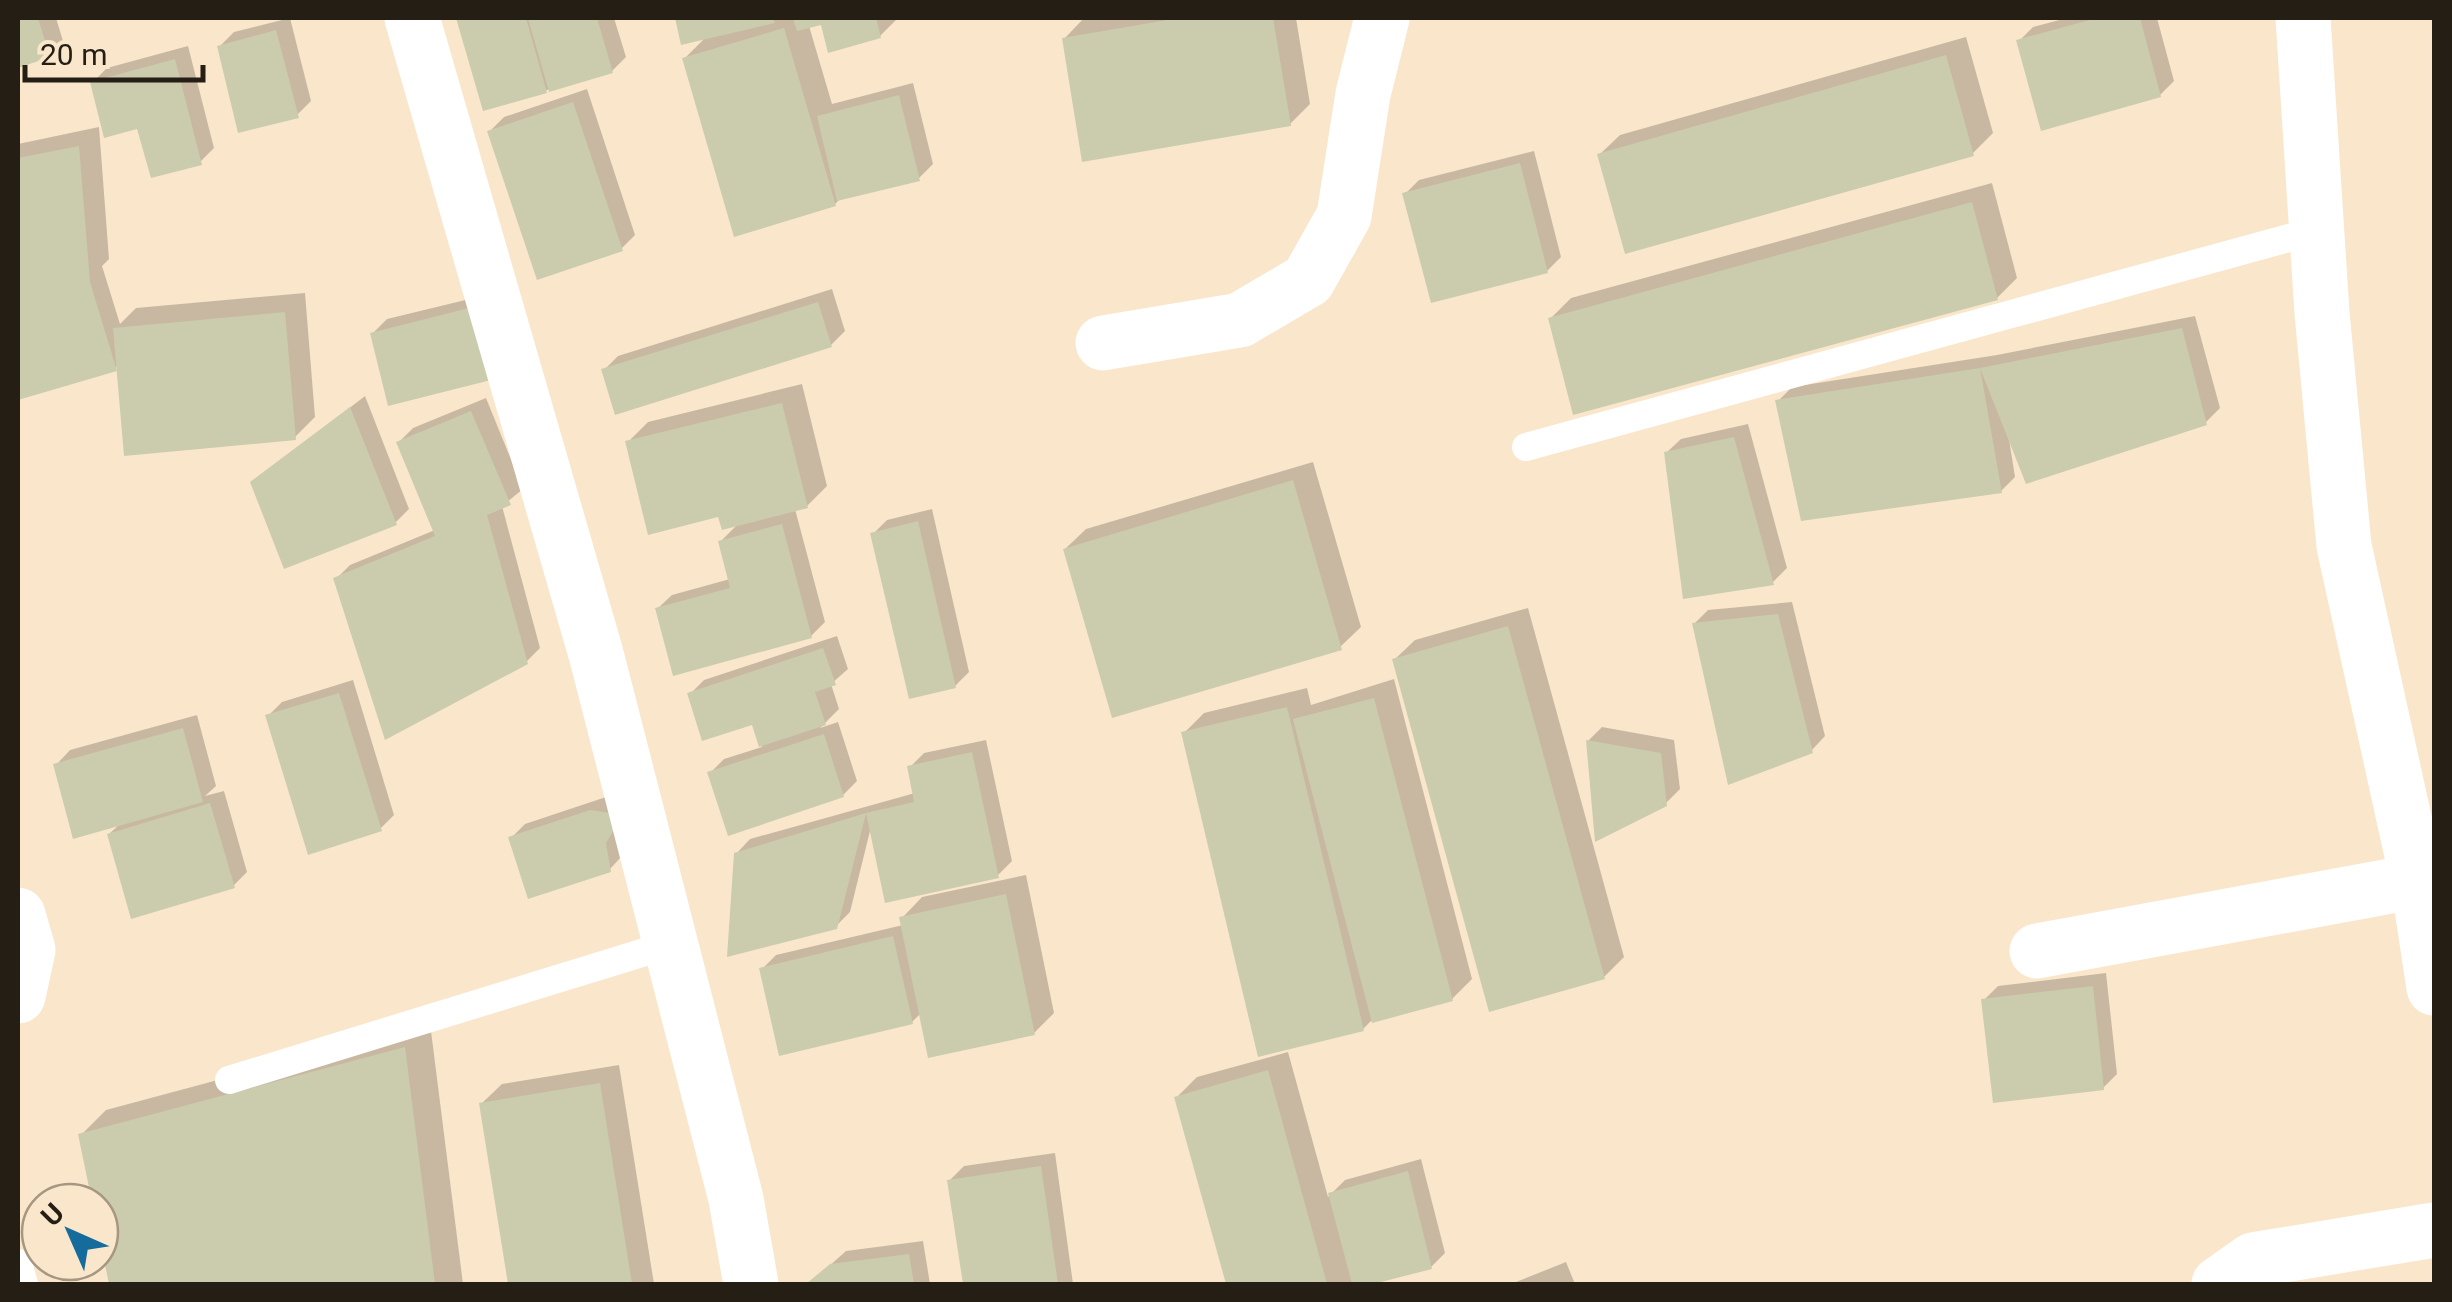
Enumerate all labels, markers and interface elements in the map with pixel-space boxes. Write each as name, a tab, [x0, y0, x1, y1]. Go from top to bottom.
scale bar	[25, 20, 202, 82]
text: 20 m	[40, 37, 107, 72]
north arrow	[20, 1182, 120, 1282]
text: U	[34, 1196, 71, 1233]

